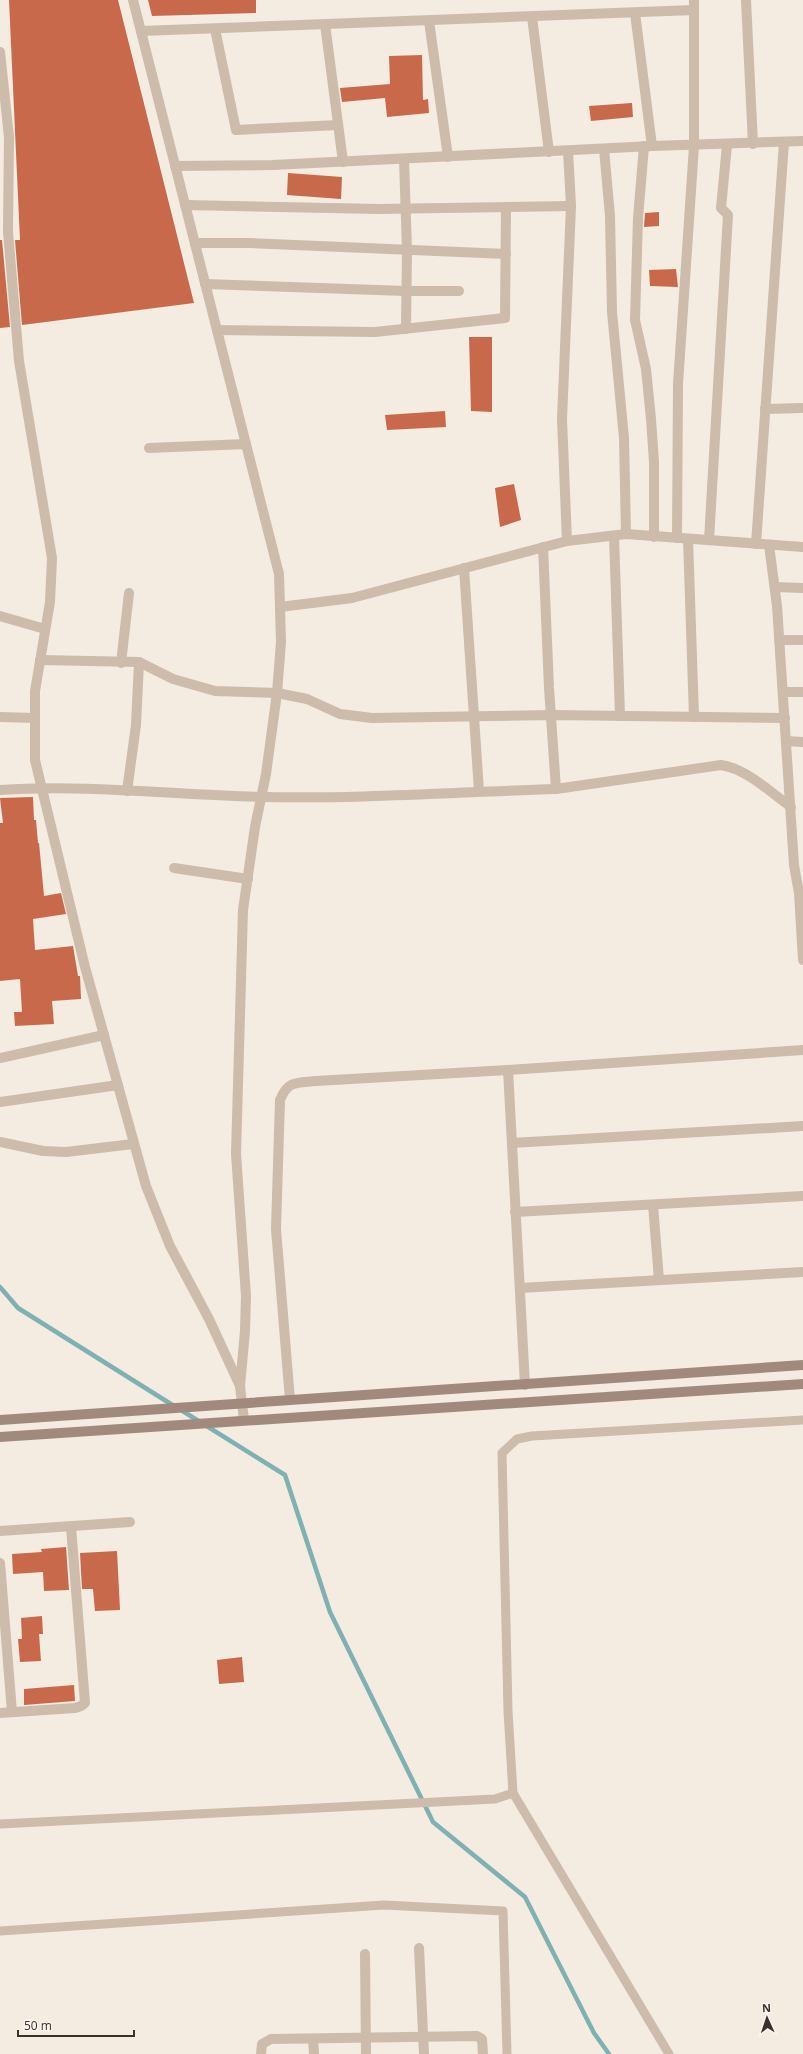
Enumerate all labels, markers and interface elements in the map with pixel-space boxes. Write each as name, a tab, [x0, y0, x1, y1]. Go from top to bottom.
north arrow	[747, 1998, 787, 2038]
text: N	[762, 2000, 771, 2015]
scale bar	[18, 2012, 134, 2038]
text: 50 m	[24, 2017, 52, 2034]

